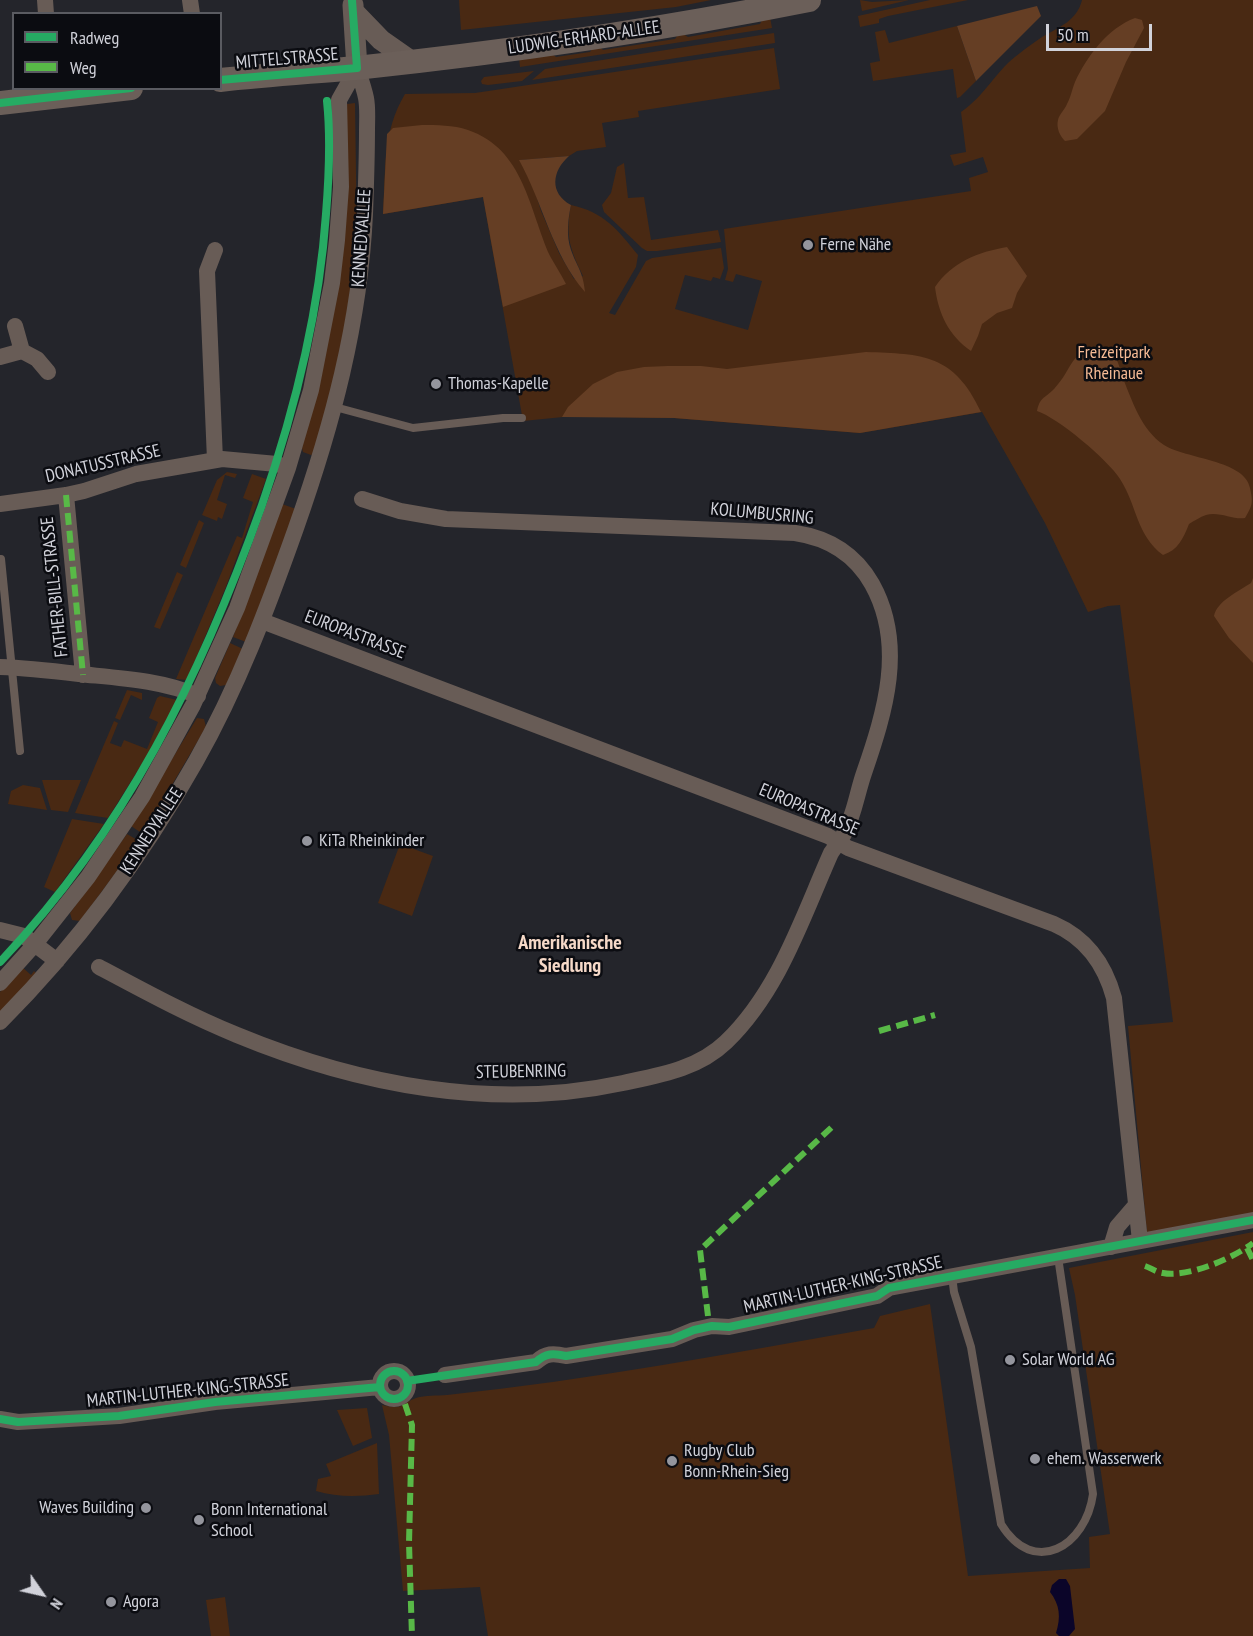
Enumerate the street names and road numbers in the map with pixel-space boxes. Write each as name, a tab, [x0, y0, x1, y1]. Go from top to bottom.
street label: LUDWIG-ERHARD-ALLEE	[507, 17, 661, 59]
street label: MITTELSTRASSE	[235, 44, 339, 74]
street label: KENNEDYALLEE	[348, 188, 376, 288]
street label: DONATUSSTRASSE	[43, 440, 163, 488]
street label: KOLUMBUSRING	[709, 499, 815, 529]
street label: FATHER-BILL-STRASSE	[37, 516, 73, 658]
street label: EUROPASTRASSE	[301, 606, 409, 664]
street label: EUROPASTRASSE	[756, 779, 862, 841]
street label: KENNEDYALLEE	[116, 784, 188, 878]
street label: STEUBENRING	[476, 1060, 566, 1084]
street label: MARTIN-LUTHER-KING-STRASSE	[742, 1252, 944, 1318]
street label: MARTIN-LUTHER-KING-STRASSE	[86, 1370, 290, 1412]

